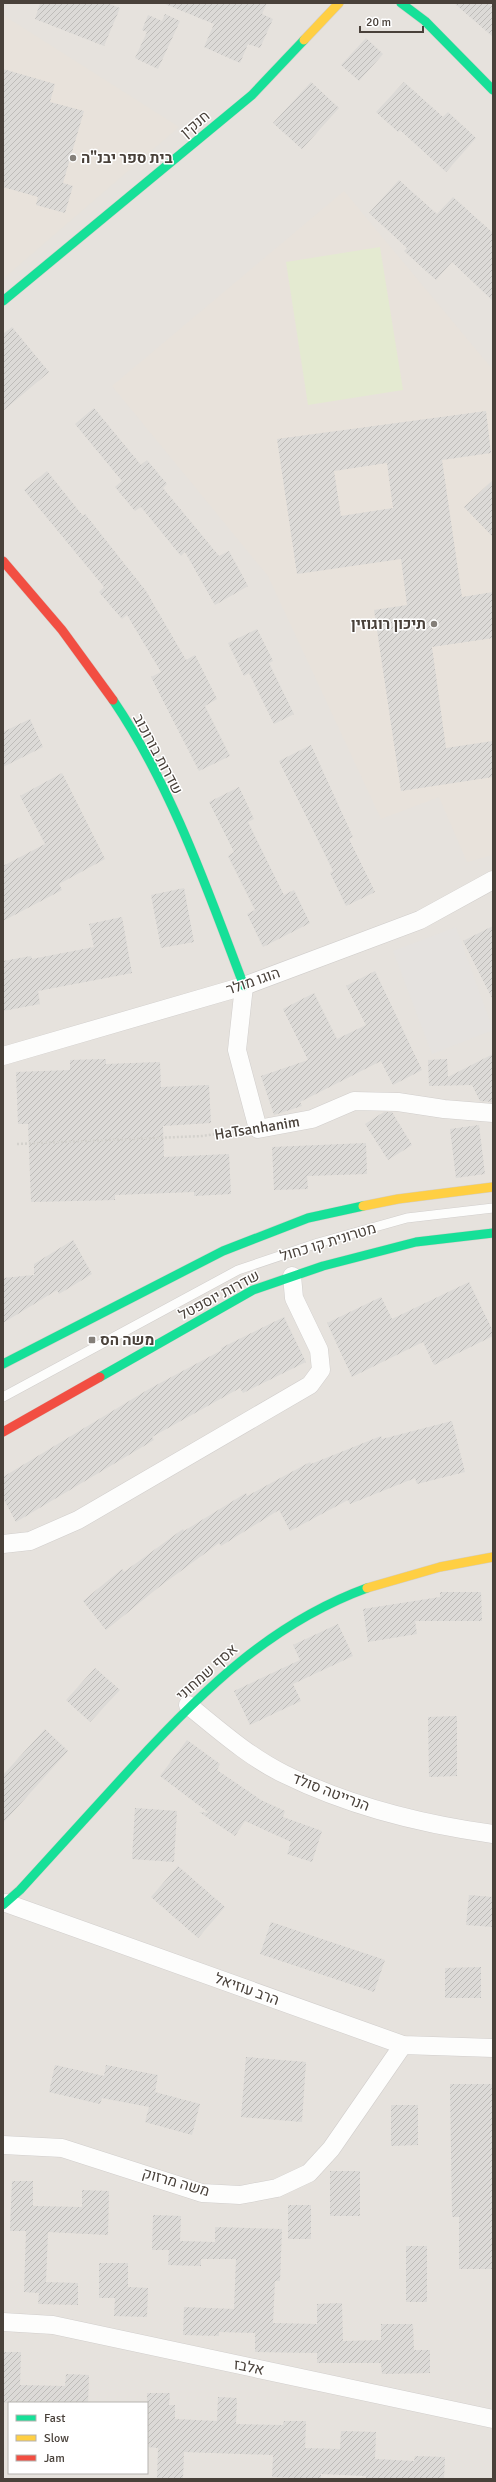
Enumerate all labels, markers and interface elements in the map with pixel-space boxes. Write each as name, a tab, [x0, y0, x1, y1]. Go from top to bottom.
scale bar	[360, 8, 423, 34]
text: 20 m	[366, 15, 391, 30]
street label: חנקין	[177, 107, 213, 141]
place label: בית ספר יבנ"ה	[81, 149, 173, 167]
marker: בית ספר יבנ"ה	[68, 153, 78, 163]
place label: תיכון רוגוזין	[351, 615, 426, 633]
marker: תיכון רוגוזין	[429, 619, 439, 629]
street label: שדרות בורוכוב	[129, 711, 187, 797]
street label: הוגו מולר	[224, 963, 282, 999]
street label: HaTsanhanim	[213, 1112, 301, 1144]
street label: מטרונית קו כחול	[278, 1219, 378, 1265]
street label: שדרות יוספטל	[175, 1266, 263, 1324]
place label: משה הס	[100, 1331, 154, 1349]
marker: משה הס	[87, 1335, 97, 1345]
street label: אסף שמחוני	[173, 1640, 241, 1704]
street label: הנרייטה סולד	[290, 1769, 372, 1815]
street label: הרב עוזיאל	[212, 1969, 282, 2009]
street label: משה מרזוק	[140, 2164, 212, 2200]
street label: אלבז	[232, 2355, 266, 2379]
legend	[8, 2402, 148, 2474]
text: Fast	[44, 2411, 65, 2426]
text: Slow	[44, 2431, 69, 2446]
text: Jam	[44, 2451, 65, 2466]

